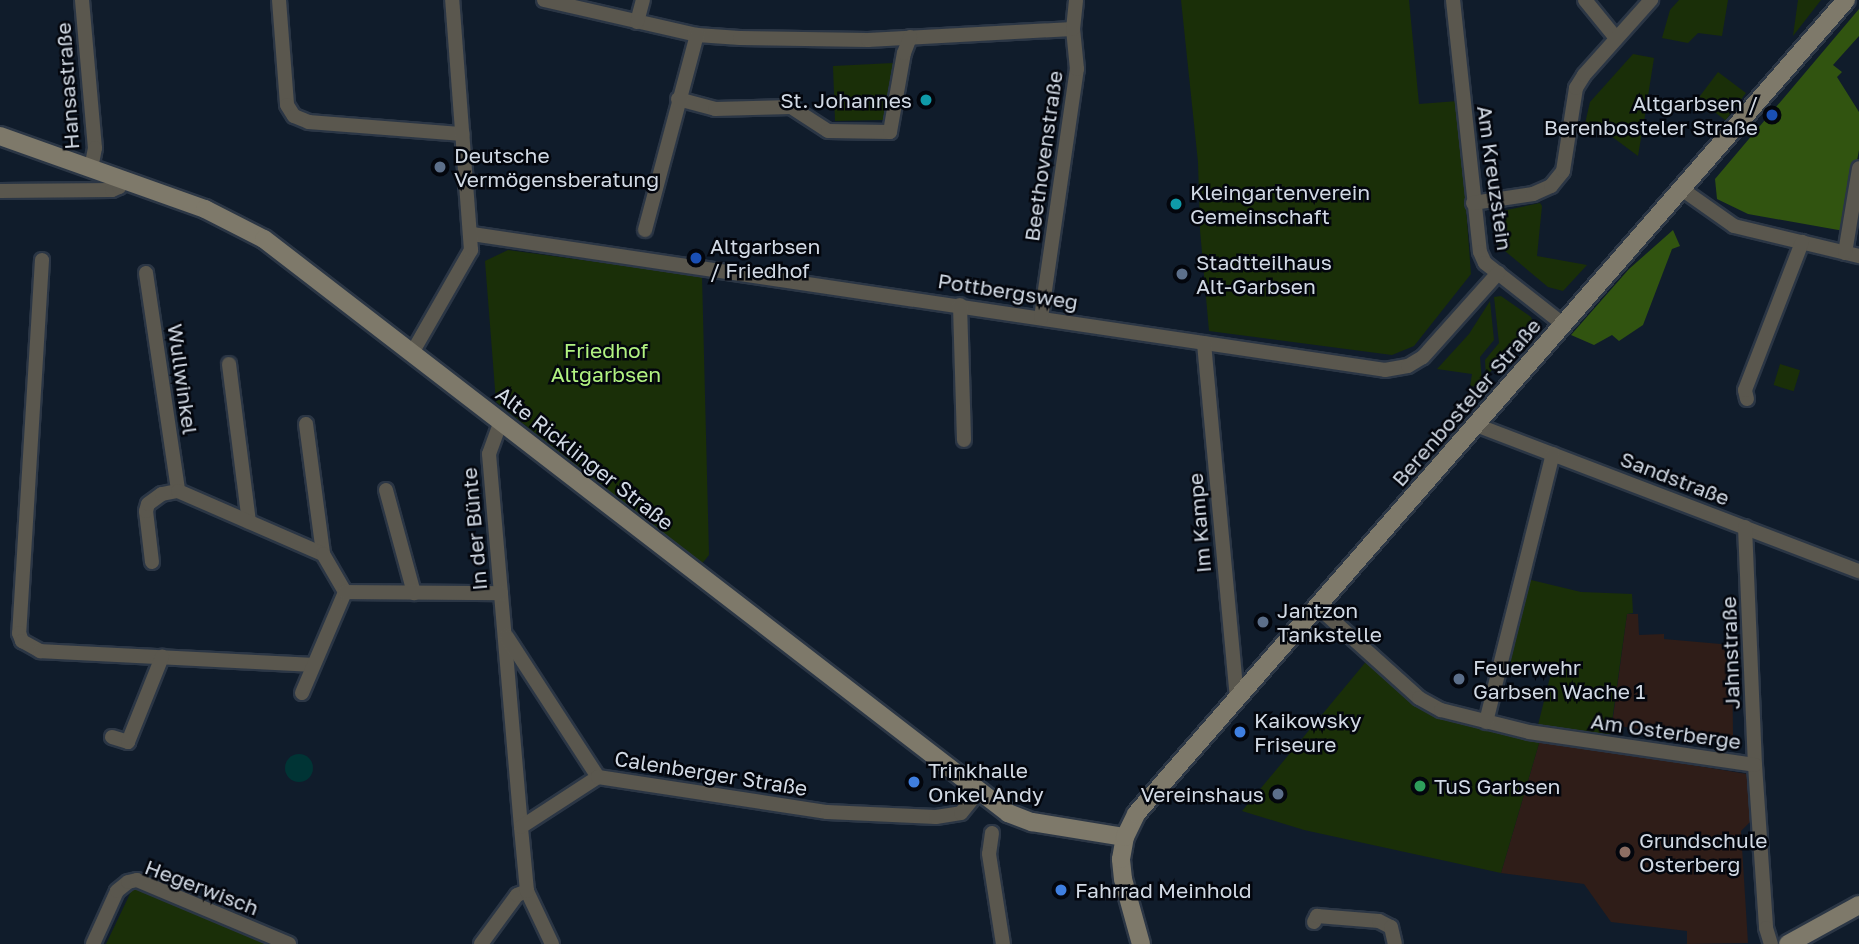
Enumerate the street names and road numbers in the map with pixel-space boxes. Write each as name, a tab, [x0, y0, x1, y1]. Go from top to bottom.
street label: Hansastraße	[50, 22, 84, 150]
street label: Beethovenstraße	[1019, 69, 1067, 243]
street label: Am Kreuzstein	[1472, 104, 1518, 252]
street label: Pottbergsweg	[936, 267, 1080, 315]
street label: Berenbosteler Straße	[1386, 313, 1546, 491]
street label: Wullwinkel	[163, 322, 203, 436]
street label: Alte Ricklinger Straße	[491, 381, 679, 535]
street label: Sandstraße	[1617, 446, 1733, 510]
street label: In der Bünte	[456, 466, 492, 592]
street label: Im Kampe	[1182, 472, 1216, 574]
street label: Jahnstraße	[1715, 596, 1745, 710]
street label: Am Osterberge	[1589, 708, 1743, 754]
street label: Calenberger Straße	[613, 745, 809, 801]
street label: Hegerwisch	[141, 854, 263, 920]

